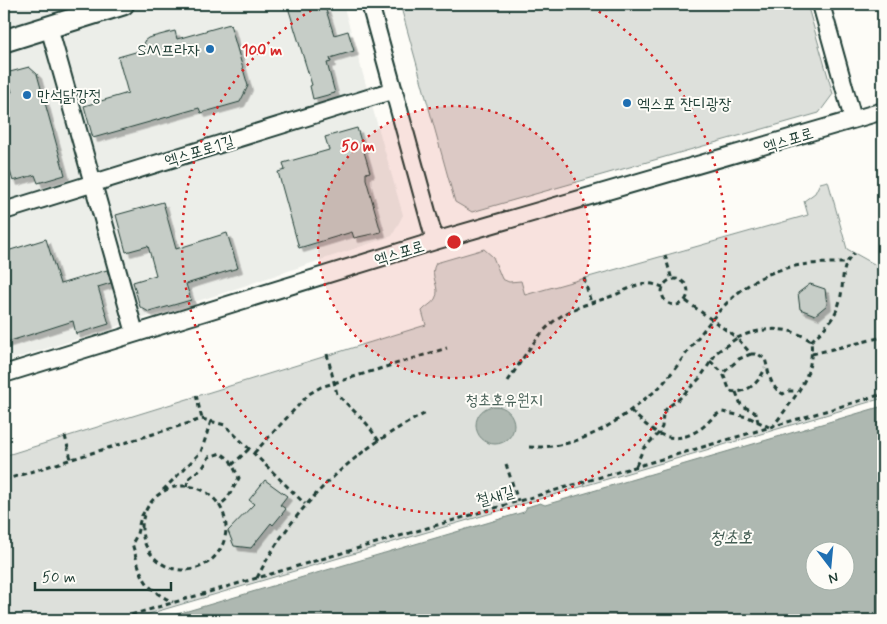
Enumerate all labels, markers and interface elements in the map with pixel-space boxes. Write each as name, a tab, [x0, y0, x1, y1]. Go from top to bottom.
place label: SM프라자	[138, 40, 200, 61]
text: 100 m	[242, 41, 282, 61]
marker: SM프라자	[204, 43, 216, 55]
place label: 만석닭강정	[37, 86, 101, 107]
marker: 만석닭강정	[21, 89, 33, 101]
place label: 엑스포 잔디광장	[637, 94, 732, 115]
marker: 엑스포 잔디광장	[621, 97, 633, 109]
street label: 엑스포로	[761, 123, 816, 158]
street label: 엑스포로1길	[162, 131, 237, 172]
text: 50 m	[341, 137, 375, 157]
centre of rings	[445, 233, 463, 251]
street label: 엑스포로	[372, 236, 427, 271]
park label: 청초호유원지	[465, 390, 543, 411]
street label: 철새길	[474, 481, 517, 512]
water label: 청초호	[709, 526, 753, 550]
north arrow	[804, 542, 854, 592]
scale bar	[35, 559, 171, 591]
text: 50 m	[42, 568, 76, 588]
text: N	[826, 568, 840, 587]

